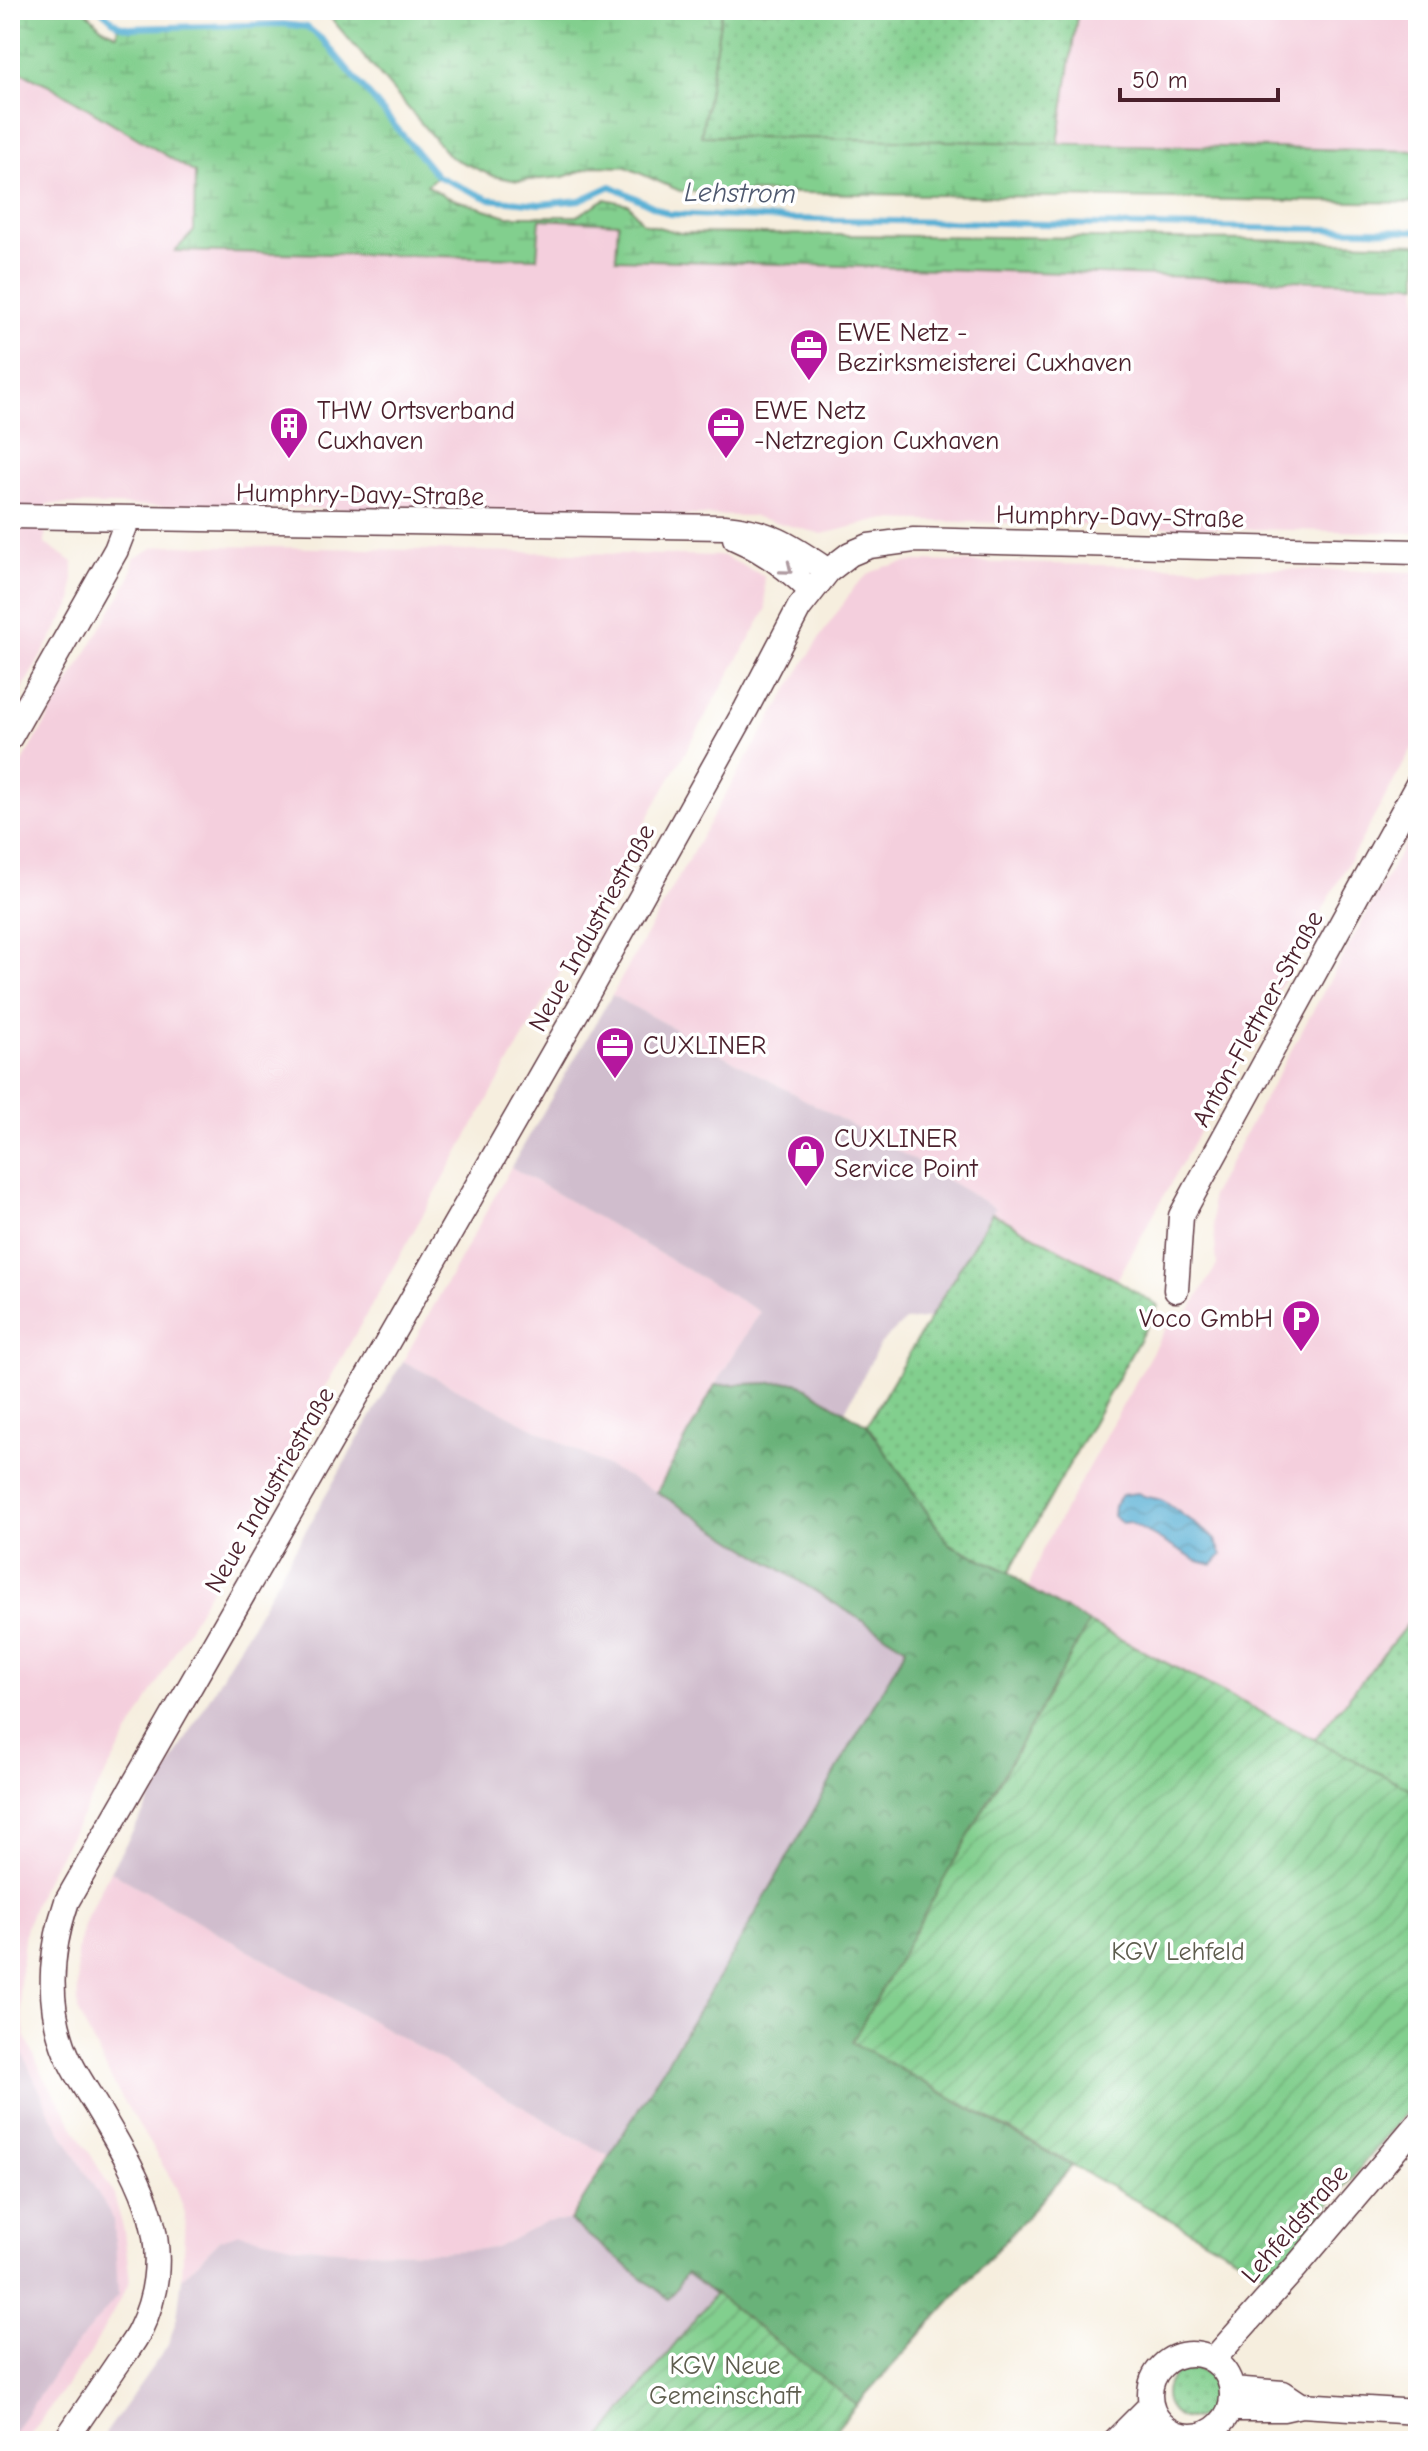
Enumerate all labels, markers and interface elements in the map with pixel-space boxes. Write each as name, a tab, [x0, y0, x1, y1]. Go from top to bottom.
scale bar	[1120, 52, 1278, 102]
text: 50 m	[1132, 66, 1188, 94]
water label: Lehstrom	[684, 176, 796, 210]
place label: EWE Netz - Bezirksmeisterei Cuxhaven	[837, 318, 1132, 378]
office icon: EWE Netz - Bezirksmeisterei Cuxhaven	[788, 327, 830, 382]
place label: THW Ortsverband Cuxhaven	[317, 396, 515, 456]
place label: EWE Netz -Netzregion Cuxhaven	[754, 396, 999, 456]
building icon: THW Ortsverband Cuxhaven	[268, 405, 310, 460]
office icon: EWE Netz -Netzregion Cuxhaven	[705, 405, 747, 460]
street label: Humphry-Davy-Straße	[236, 478, 484, 512]
street label: Humphry-Davy-Straße	[996, 500, 1244, 534]
one-way arrow	[778, 559, 792, 574]
street label: Neue Industriestraße	[523, 819, 661, 1037]
street label: Anton-Flettner-Straße	[1186, 906, 1330, 1132]
office icon: CUXLINER	[594, 1025, 636, 1080]
place label: CUXLINER	[643, 1031, 766, 1061]
place label: CUXLINER Service Point	[834, 1124, 979, 1184]
shop icon: CUXLINER Service Point	[785, 1133, 827, 1188]
parking icon: Voco GmbH	[1280, 1298, 1322, 1353]
place label: Voco GmbH	[1139, 1304, 1273, 1334]
street label: Neue Industriestraße	[199, 1382, 341, 1598]
park label: KGV Lehfeld	[1111, 1937, 1245, 1967]
street label: Lehfeldstraße	[1235, 2159, 1355, 2289]
park label: KGV Neue Gemeinschaft	[649, 2351, 802, 2411]

